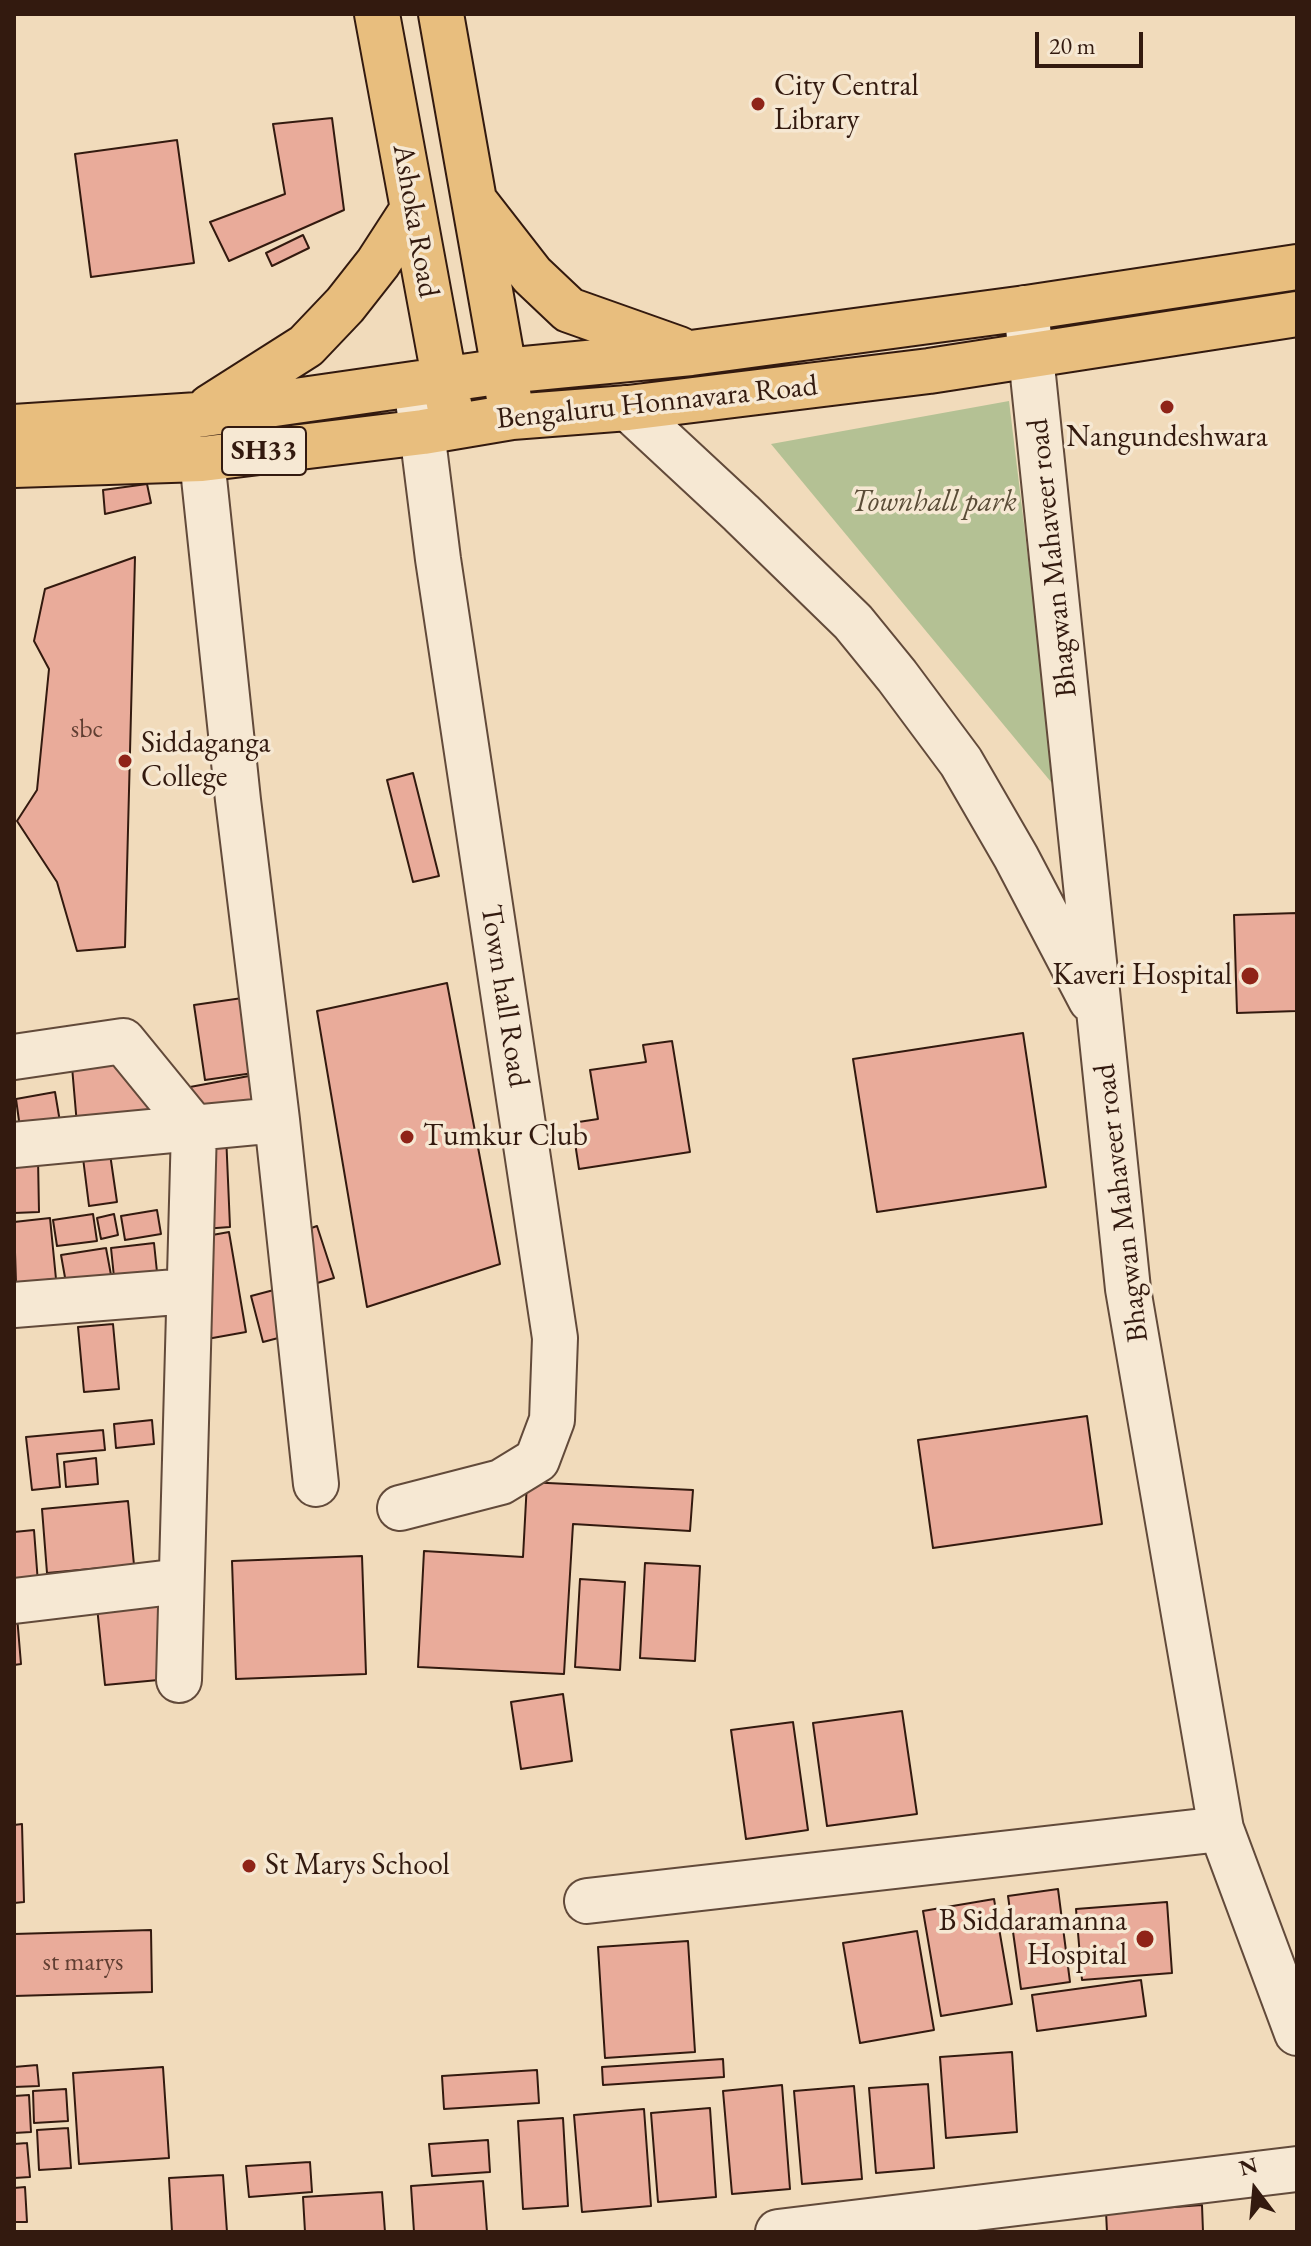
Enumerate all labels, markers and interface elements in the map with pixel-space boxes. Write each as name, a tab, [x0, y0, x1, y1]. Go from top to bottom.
scale bar	[1039, 16, 1147, 66]
text: 20 m	[1049, 30, 1096, 61]
place label: City Central Library	[774, 69, 919, 140]
marker: City Central Library	[749, 95, 767, 113]
street label: Ashoka Road	[384, 141, 446, 301]
street label: Bengaluru Honnavara Road	[495, 368, 819, 438]
marker: Nangundeshwara	[1158, 398, 1176, 416]
street label: Bhagwan Mahaveer road	[1020, 417, 1086, 699]
place label: Nangundeshwara	[1066, 420, 1268, 456]
road number: SH33	[222, 427, 306, 475]
park label: Townhall park	[851, 485, 1017, 521]
house number: sbc	[71, 714, 103, 746]
place label: Siddaganga College	[141, 726, 271, 796]
marker: Siddaganga College	[116, 752, 134, 770]
street label: Town hall Road	[472, 902, 536, 1090]
place label: Kaveri Hospital	[1052, 958, 1232, 994]
marker: Kaveri Hospital	[1239, 965, 1261, 987]
street label: Bhagwan Mahaveer road	[1087, 1062, 1157, 1344]
place label: Tumkur Club	[423, 1119, 588, 1155]
marker: Tumkur Club	[398, 1128, 416, 1146]
place label: St Marys School	[265, 1848, 450, 1884]
marker: St Marys School	[240, 1857, 258, 1875]
place label: B Siddaramanna Hospital	[939, 1904, 1127, 1974]
marker: B Siddaramanna Hospital	[1134, 1928, 1156, 1950]
house number: st marys	[43, 1947, 123, 1979]
north arrow	[1215, 2150, 1295, 2230]
text: N	[1236, 2150, 1261, 2183]

